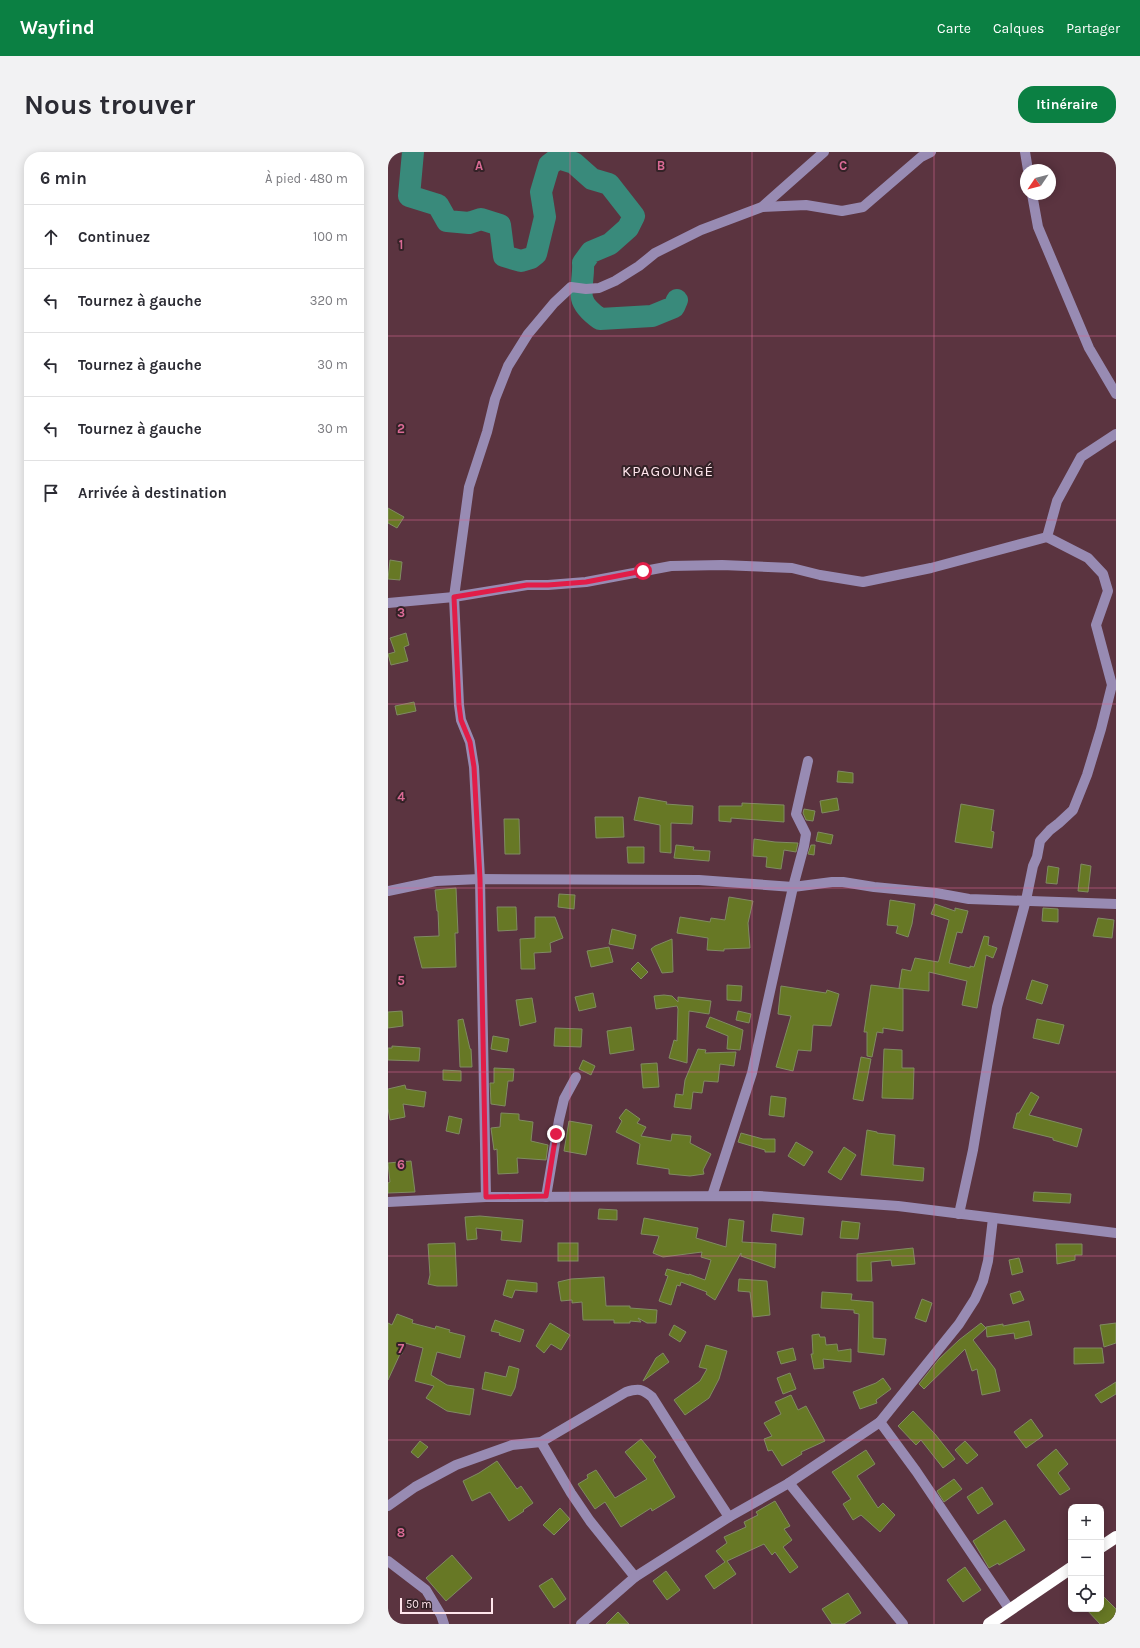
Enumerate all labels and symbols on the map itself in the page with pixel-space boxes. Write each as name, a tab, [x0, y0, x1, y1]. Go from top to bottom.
text: A	[475, 158, 483, 173]
text: B	[657, 158, 665, 173]
text: C	[839, 158, 847, 173]
north arrow	[1020, 164, 1056, 200]
text: 1	[399, 237, 403, 252]
text: 2	[397, 421, 405, 436]
district label: KPAGOUNGÉ	[622, 462, 714, 480]
route start	[634, 562, 652, 580]
text: 3	[397, 605, 405, 620]
text: 4	[397, 789, 405, 804]
text: 5	[397, 973, 405, 988]
route end	[547, 1125, 565, 1143]
text: 6	[397, 1157, 405, 1172]
text: 7	[398, 1341, 405, 1356]
text: 8	[397, 1525, 405, 1540]
scale bar	[400, 1596, 493, 1615]

